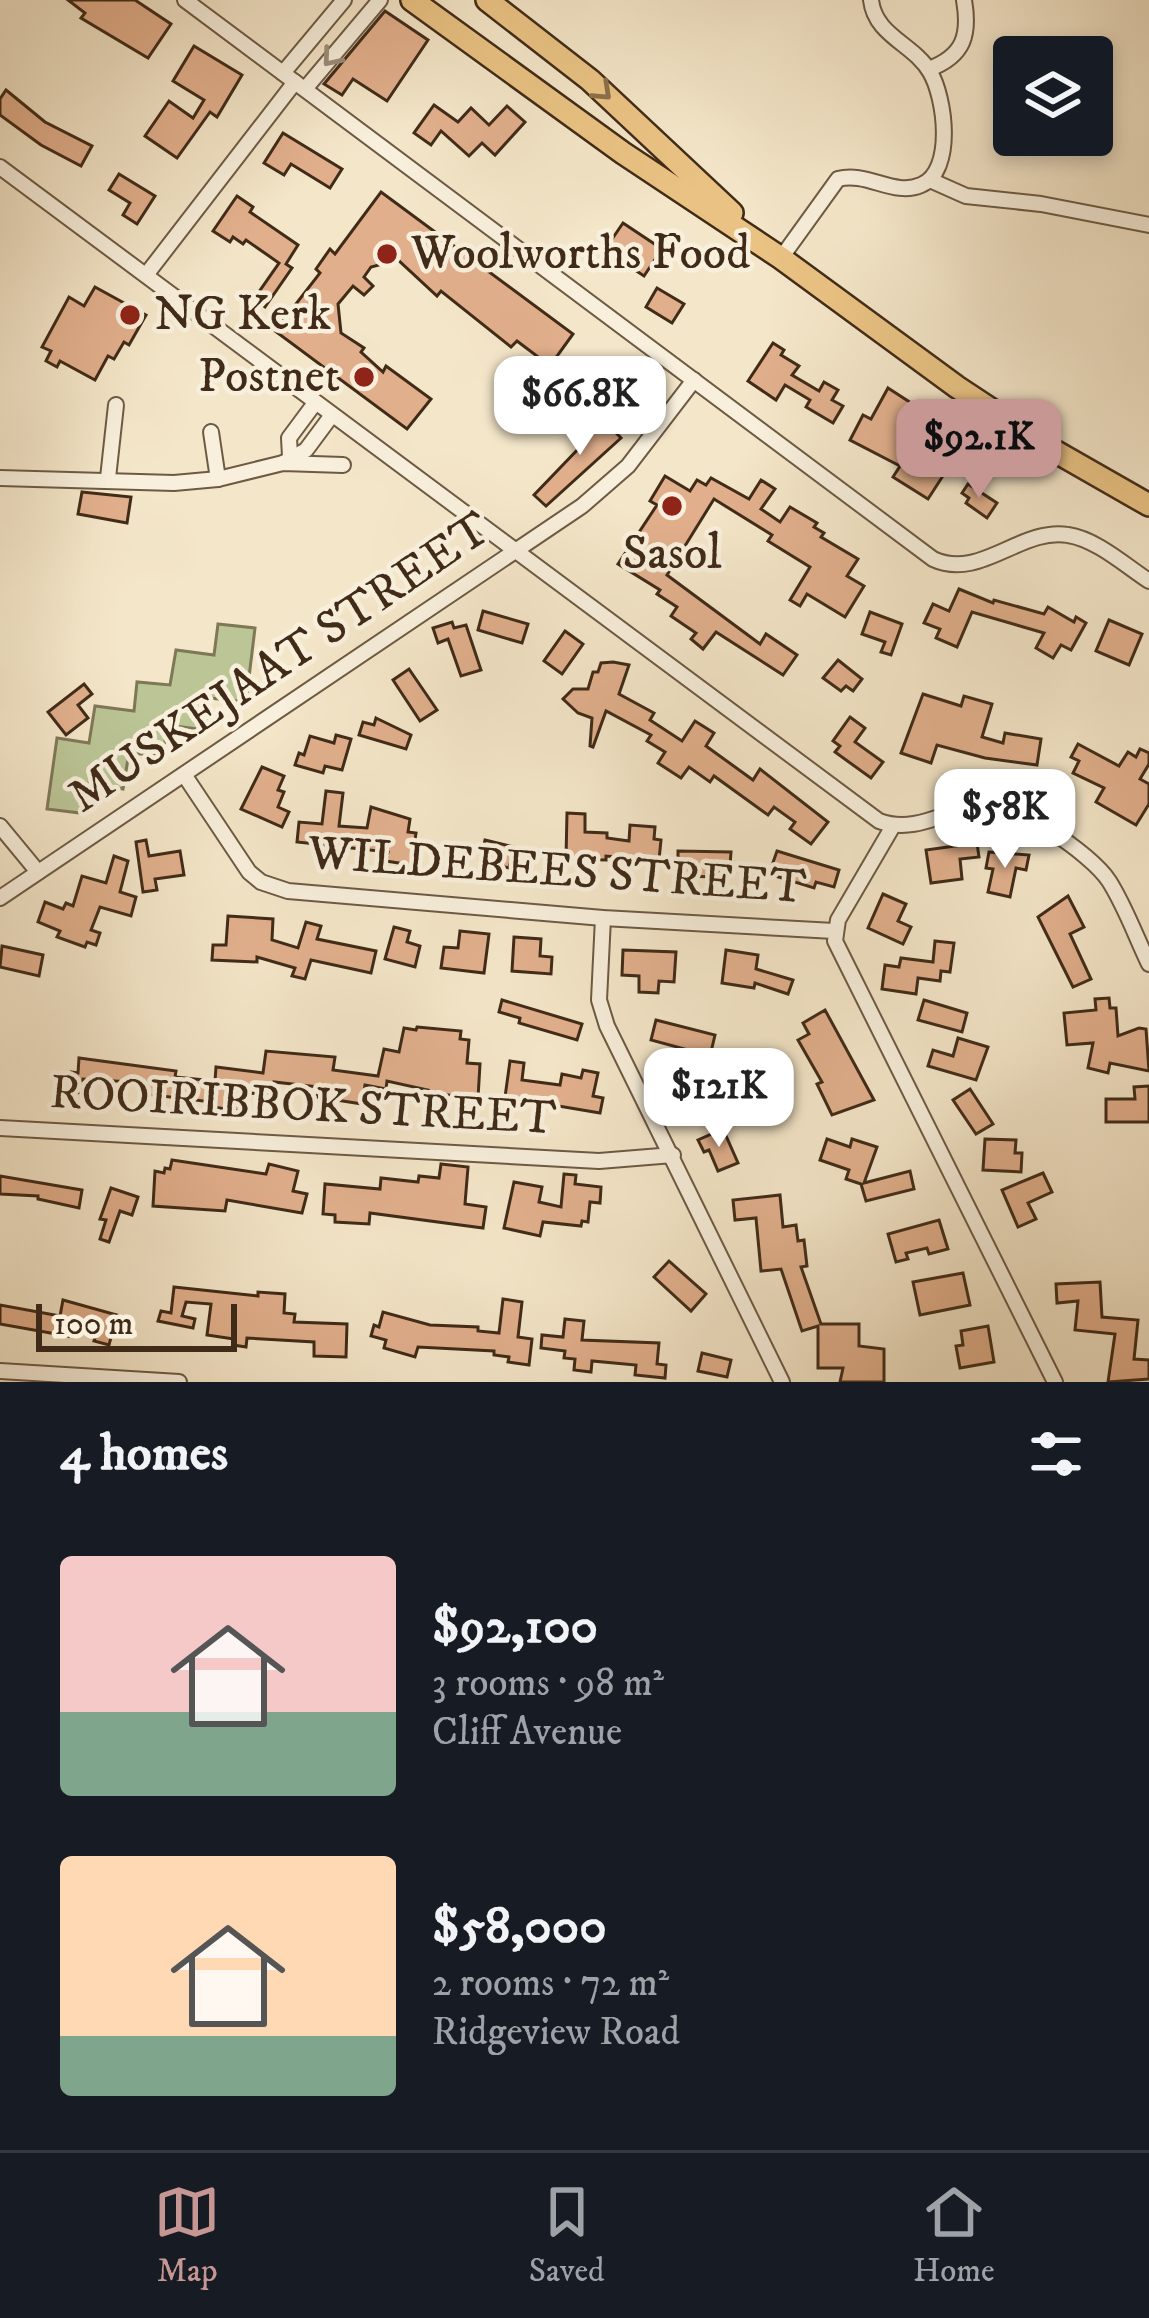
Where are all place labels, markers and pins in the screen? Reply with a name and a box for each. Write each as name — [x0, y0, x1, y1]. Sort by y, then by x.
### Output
place label: Woolworths Food — [410, 224, 750, 284]
marker: Woolworths Food — [374, 241, 400, 267]
place label: NG Kerk — [154, 285, 331, 345]
marker: NG Kerk — [117, 302, 143, 328]
place label: Postnet — [198, 347, 340, 407]
pin: $66.8K — [482, 356, 678, 458]
marker: Postnet — [351, 364, 377, 390]
pin: $92.1K — [881, 399, 1077, 501]
marker: Sasol — [659, 493, 685, 519]
place label: Sasol — [622, 524, 722, 584]
pin: $58K — [934, 769, 1076, 871]
pin: $121K — [635, 1048, 803, 1150]

